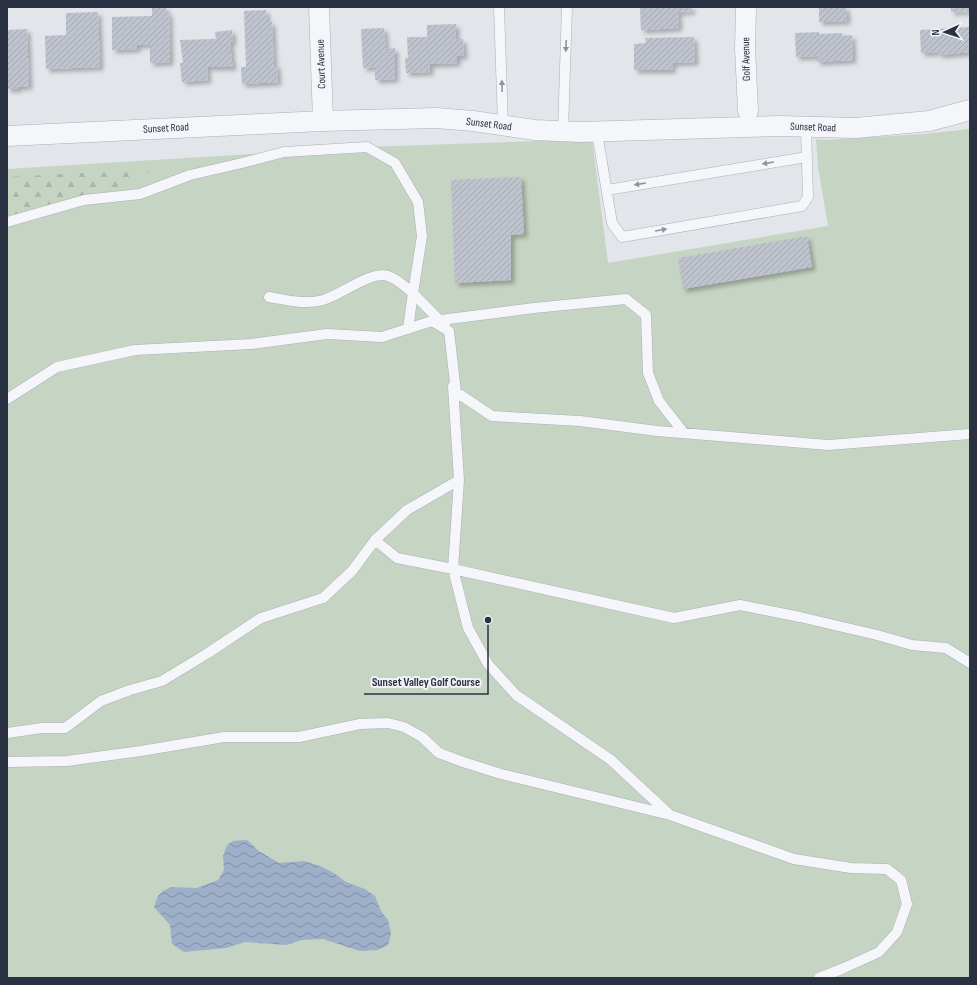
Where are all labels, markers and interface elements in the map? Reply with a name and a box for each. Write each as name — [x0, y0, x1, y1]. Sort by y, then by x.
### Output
north arrow — [925, 12, 965, 52]
text: N — [929, 29, 942, 36]
street label: Golf Avenue — [739, 37, 753, 81]
street label: Court Avenue — [314, 39, 328, 89]
one-way arrow — [562, 40, 569, 52]
one-way arrow — [499, 79, 505, 92]
street label: Sunset Road — [465, 115, 513, 133]
street label: Sunset Road — [143, 120, 190, 136]
street label: Sunset Road — [790, 120, 837, 134]
one-way arrow — [762, 160, 774, 166]
one-way arrow — [634, 182, 646, 188]
one-way arrow — [655, 227, 667, 233]
callout: Sunset Valley Golf Course — [364, 670, 488, 694]
text: Sunset Valley Golf Course — [372, 675, 480, 690]

